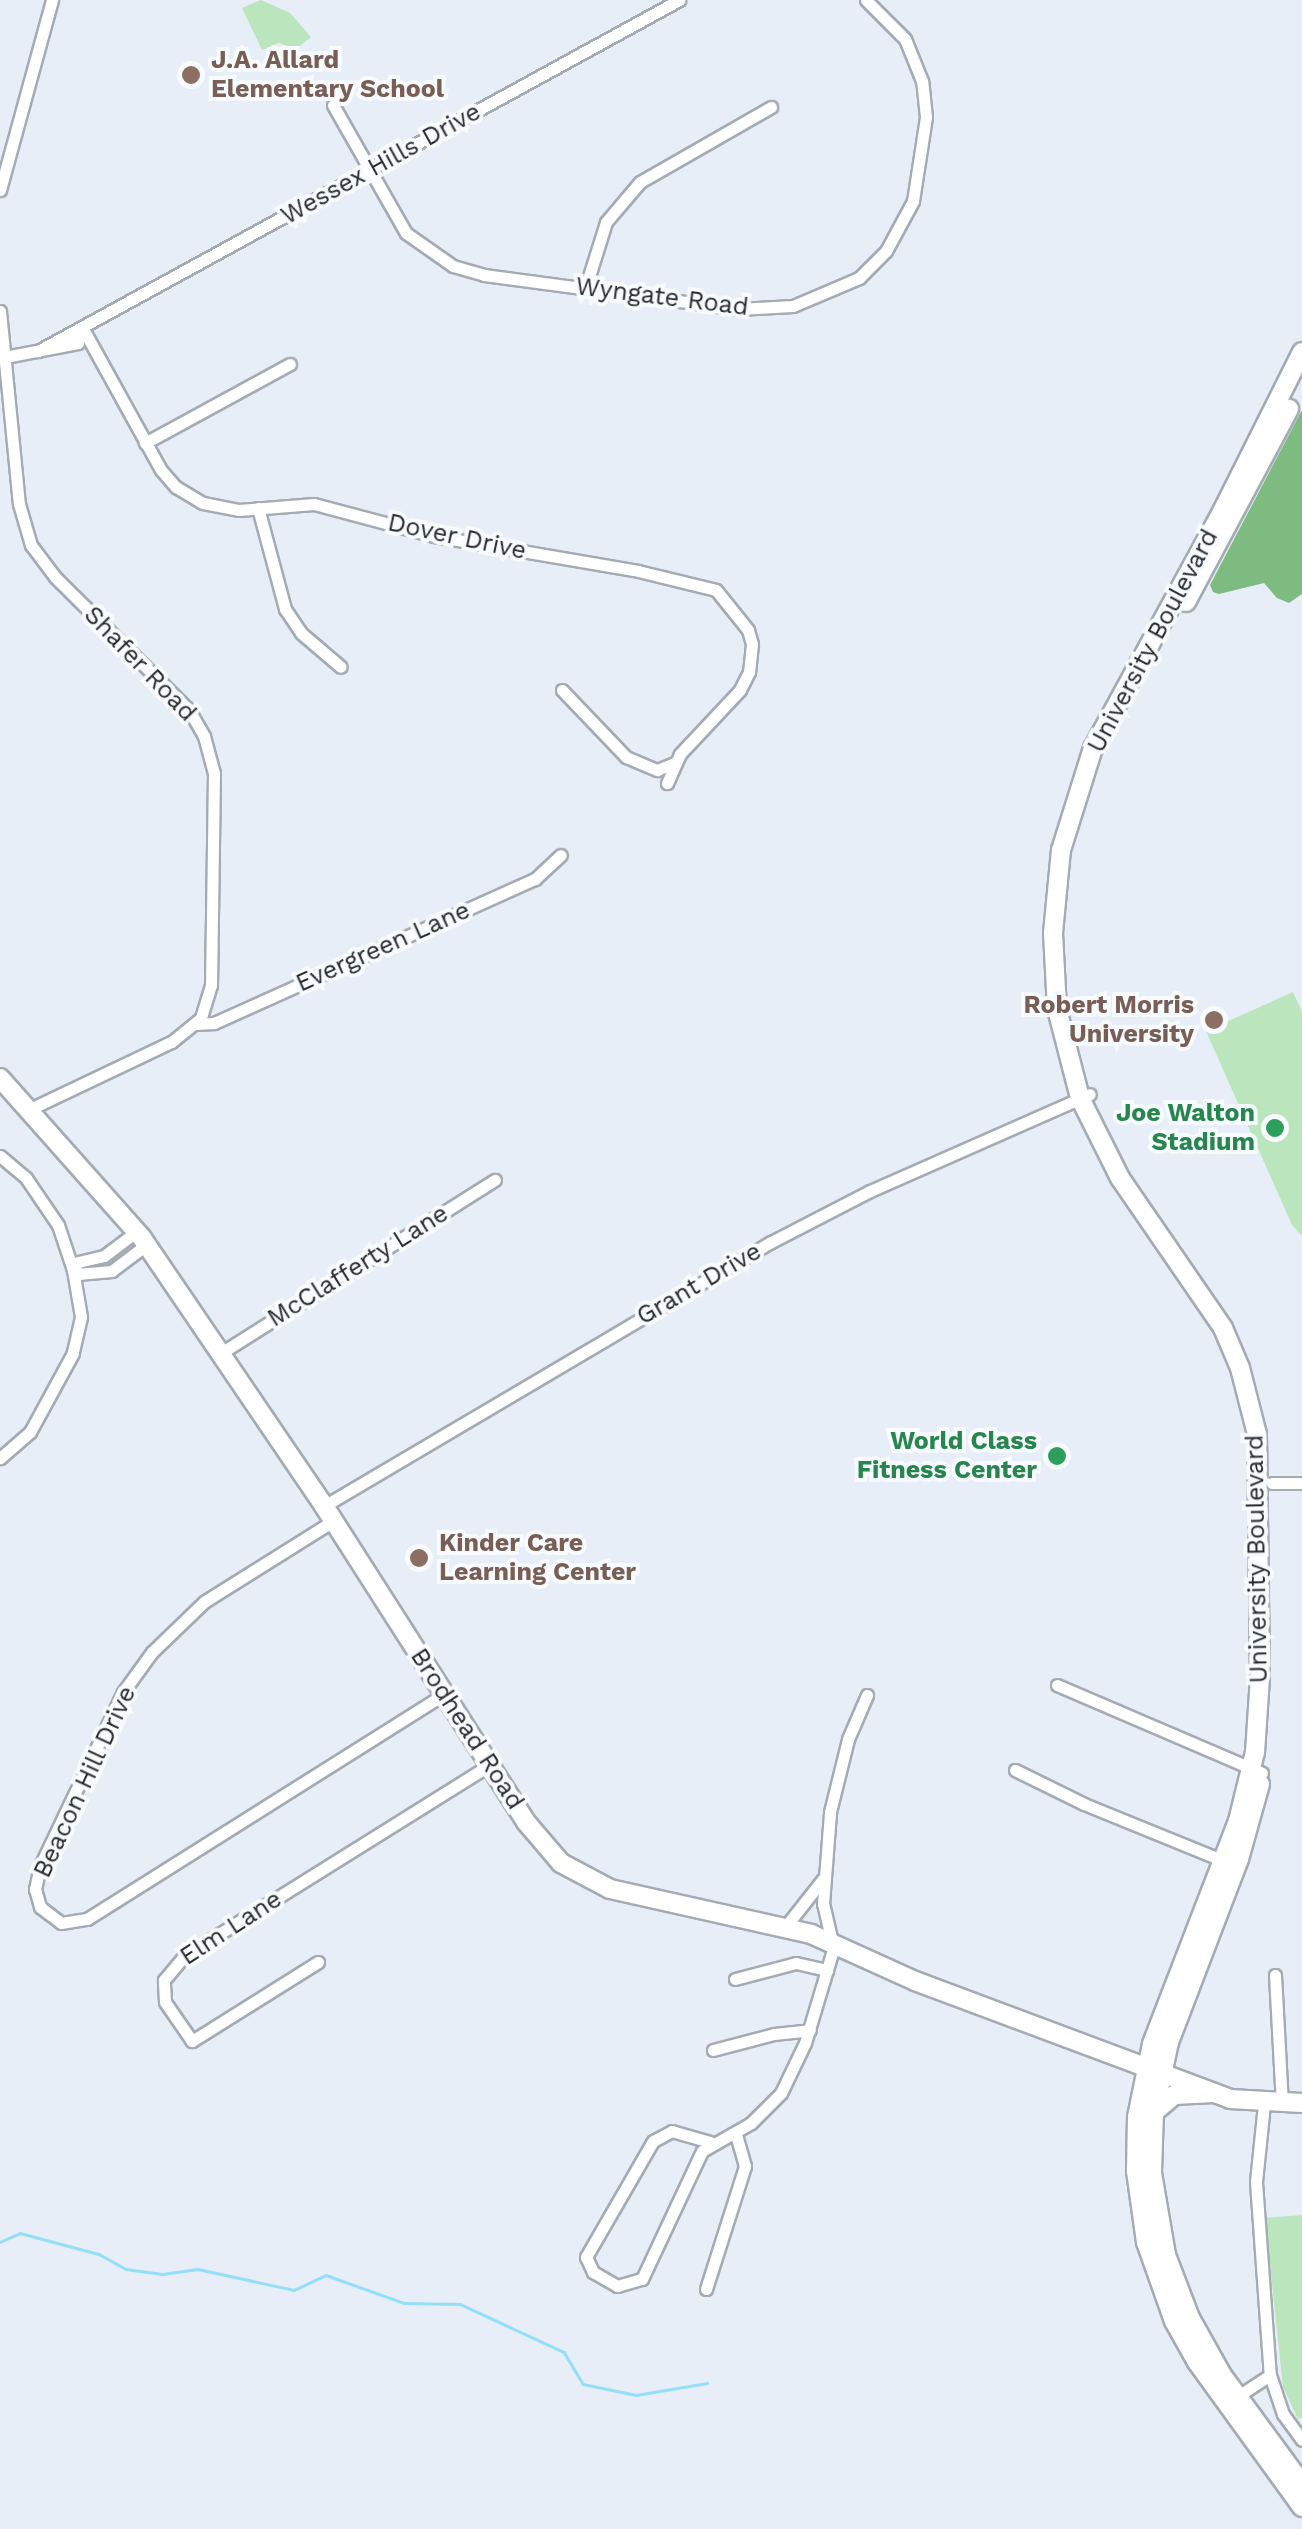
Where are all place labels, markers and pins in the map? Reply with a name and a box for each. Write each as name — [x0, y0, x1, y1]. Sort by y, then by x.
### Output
place label: J.A. Allard Elementary School — [211, 46, 444, 105]
marker: J.A. Allard Elementary School — [180, 64, 202, 86]
place label: Robert Morris University — [1024, 991, 1194, 1050]
marker: Robert Morris University — [1203, 1009, 1225, 1031]
place label: Joe Walton Stadium — [1115, 1099, 1255, 1158]
marker: Joe Walton Stadium — [1264, 1117, 1286, 1139]
place label: World Class Fitness Center — [857, 1427, 1037, 1486]
marker: World Class Fitness Center — [1046, 1445, 1068, 1467]
place label: Kinder Care Learning Center — [439, 1529, 636, 1588]
marker: Kinder Care Learning Center — [408, 1547, 430, 1569]

